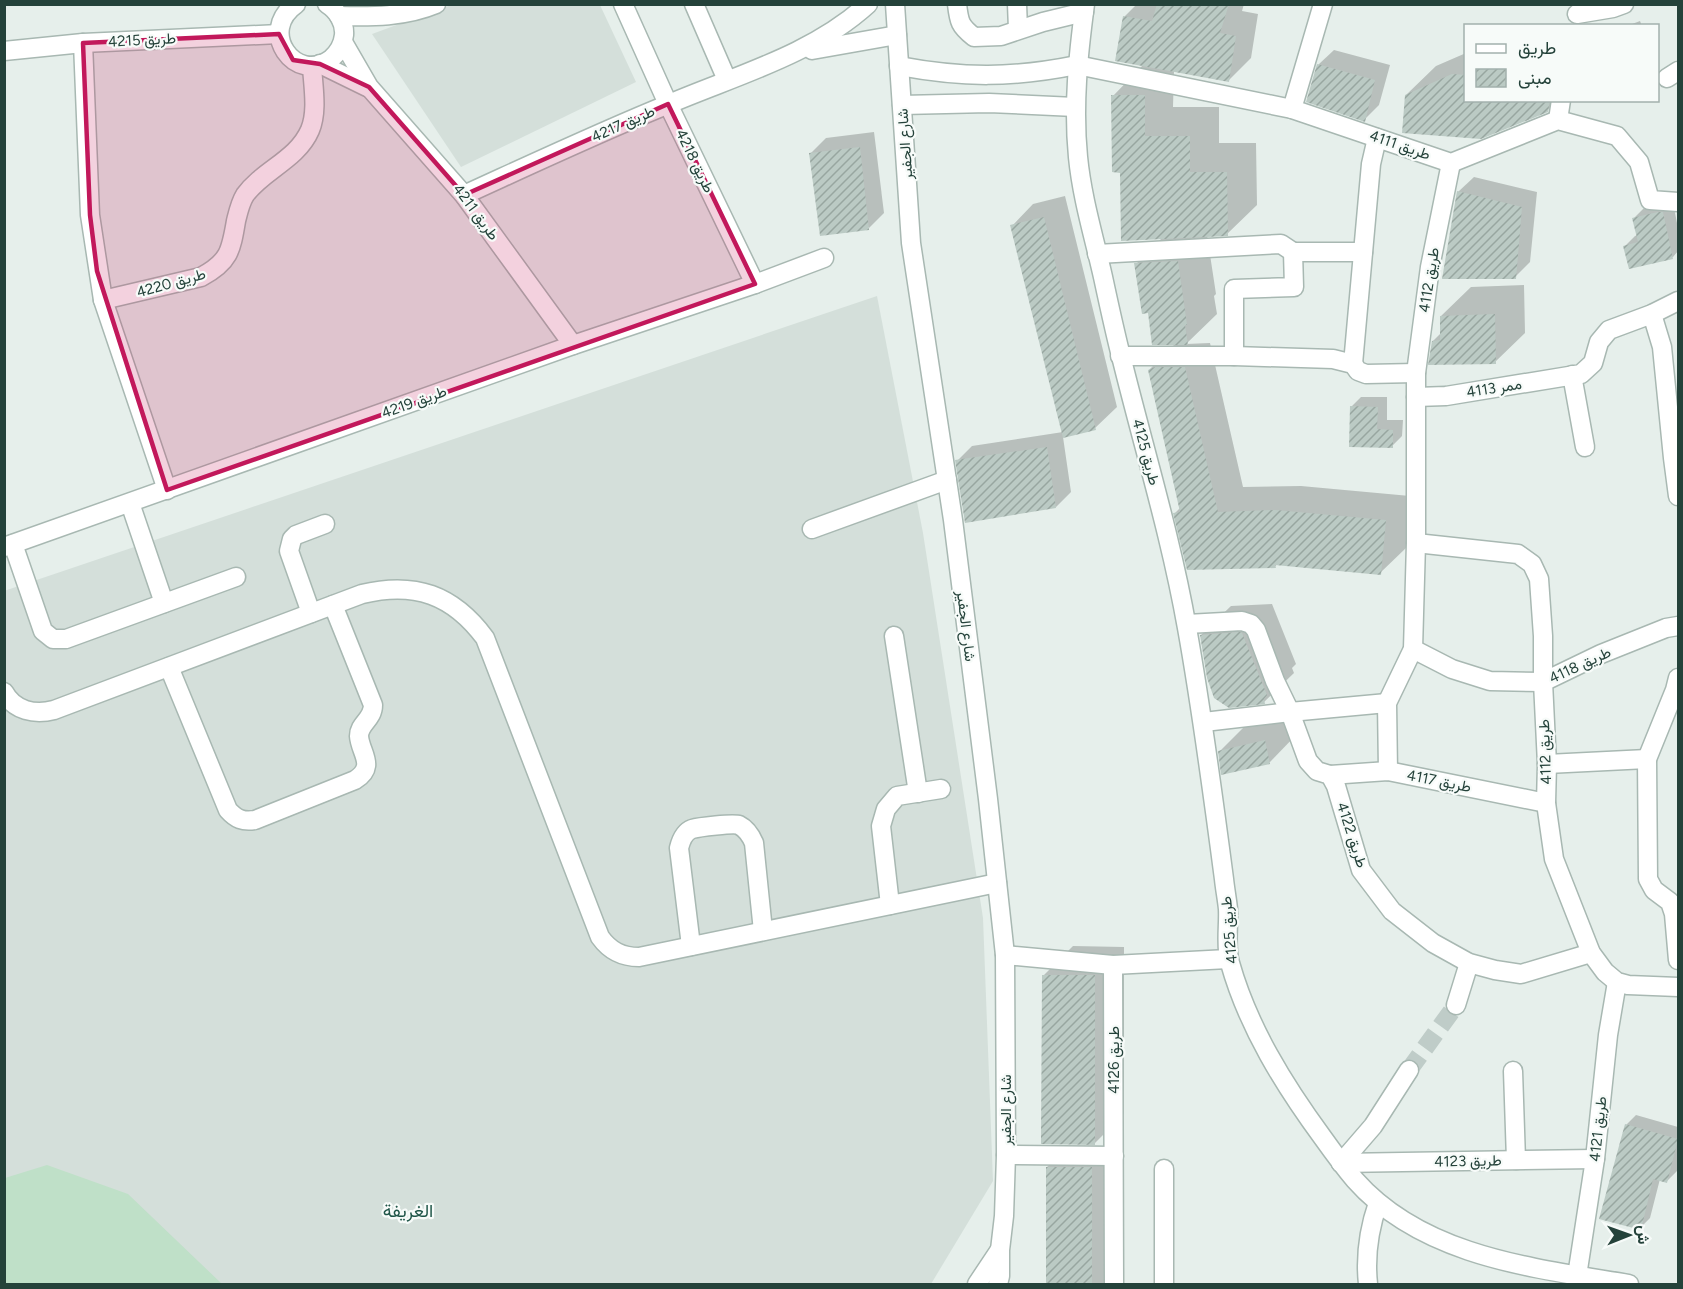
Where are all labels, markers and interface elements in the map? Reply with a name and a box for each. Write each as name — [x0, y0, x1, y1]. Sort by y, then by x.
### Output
legend — [1464, 24, 1659, 102]
street label: طريق 4215 — [108, 29, 177, 52]
text: طريق — [1518, 37, 1556, 59]
text: مبنى — [1518, 67, 1552, 89]
street label: طريق 4217 — [589, 102, 658, 147]
street label: شارع الجفير — [894, 108, 919, 181]
street label: طريق 4218 — [671, 126, 718, 196]
street label: طريق 4111 — [1367, 126, 1433, 165]
street label: طريق 4211 — [448, 180, 503, 244]
street label: طريق 4112 — [1415, 246, 1444, 314]
street label: طريق 4220 — [134, 264, 208, 302]
street label: ممر 4113 — [1465, 375, 1523, 401]
street label: طريق 4219 — [379, 382, 450, 423]
street label: طريق 4125 — [1128, 417, 1164, 488]
street label: شارع الجفير — [951, 589, 979, 663]
street label: طريق 4118 — [1546, 643, 1615, 688]
street label: طريق 4112 — [1535, 719, 1556, 785]
street label: طريق 4117 — [1405, 766, 1473, 797]
street label: طريق 4122 — [1332, 800, 1371, 871]
street label: طريق 4125 — [1217, 895, 1242, 965]
street label: طريق 4126 — [1105, 1026, 1124, 1094]
street label: شارع الجفير — [997, 1074, 1017, 1147]
street label: طريق 4121 — [1586, 1095, 1611, 1163]
street label: طريق 4123 — [1434, 1151, 1502, 1172]
district label: الغريفة — [383, 1200, 433, 1222]
north arrow — [1599, 1205, 1659, 1265]
text: ش — [1634, 1225, 1653, 1245]

